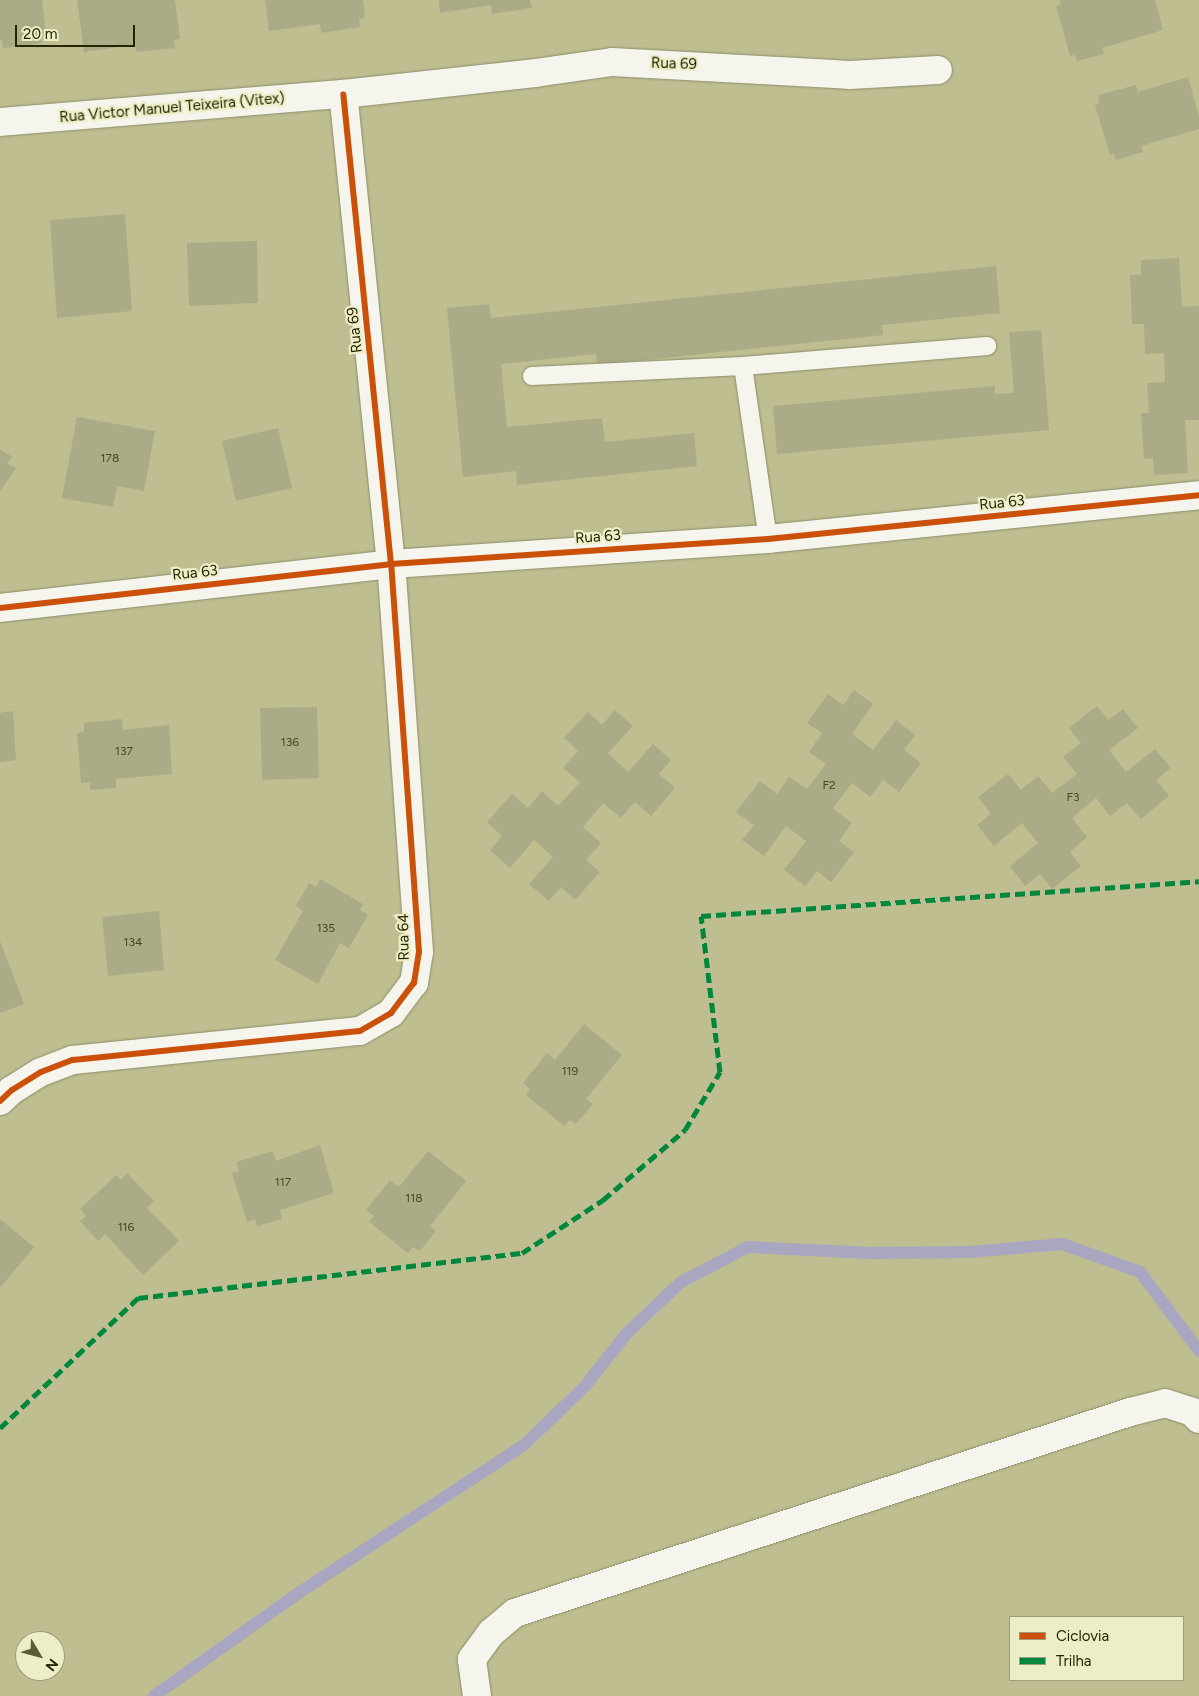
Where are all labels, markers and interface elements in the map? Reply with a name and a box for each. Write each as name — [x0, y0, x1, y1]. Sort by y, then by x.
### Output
scale bar — [18, 15, 138, 47]
text: 20 m — [23, 25, 57, 43]
street label: Rua 69 — [651, 54, 697, 74]
street label: Rua Victor Manuel Teixeira (Vitex) — [59, 89, 285, 127]
street label: Rua 69 — [344, 306, 366, 354]
house number: 178 — [101, 452, 119, 466]
street label: Rua 63 — [978, 492, 1026, 514]
street label: Rua 63 — [575, 526, 621, 548]
street label: Rua 63 — [171, 562, 219, 584]
house number: 136 — [281, 736, 299, 750]
house number: 137 — [115, 745, 133, 759]
house number: F2 — [822, 779, 836, 793]
house number: F3 — [1066, 791, 1080, 805]
street label: Rua 64 — [395, 913, 413, 961]
house number: 135 — [317, 922, 335, 936]
house number: 134 — [124, 936, 142, 950]
house number: 119 — [562, 1065, 578, 1079]
house number: 117 — [275, 1176, 291, 1190]
house number: 118 — [405, 1192, 423, 1206]
house number: 116 — [118, 1221, 134, 1235]
legend — [1009, 1616, 1184, 1681]
text: Ciclovia — [1056, 1627, 1109, 1645]
north arrow — [15, 1631, 65, 1681]
text: Trilha — [1056, 1652, 1091, 1670]
text: N — [42, 1655, 62, 1674]

